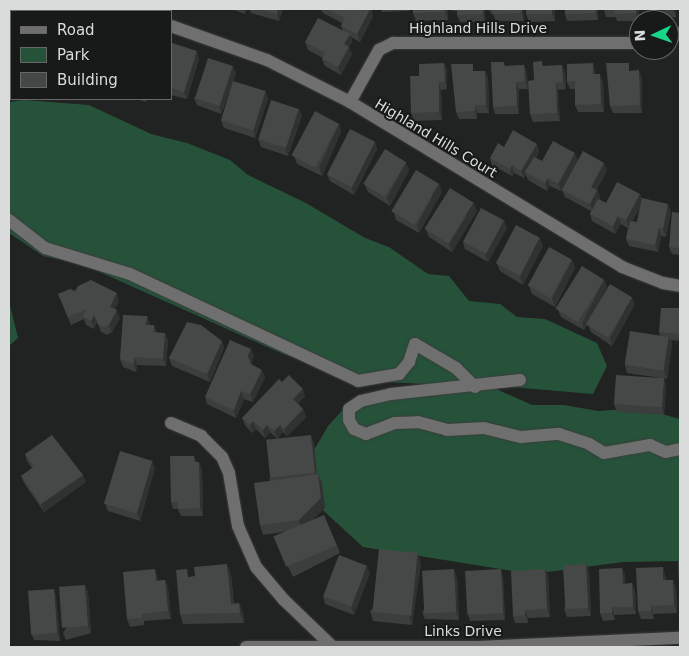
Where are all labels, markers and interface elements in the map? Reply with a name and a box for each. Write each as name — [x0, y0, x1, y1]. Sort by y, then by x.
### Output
legend — [10, 10, 172, 100]
north arrow — [629, 10, 679, 60]
street label: Highland Hills Drive — [409, 20, 547, 36]
text: Road — [57, 21, 95, 39]
text: N — [632, 29, 648, 42]
text: Park — [57, 46, 89, 64]
text: Building — [57, 71, 118, 89]
street label: Highland Hills Court — [372, 95, 500, 181]
street label: Links Drive — [424, 623, 502, 639]

